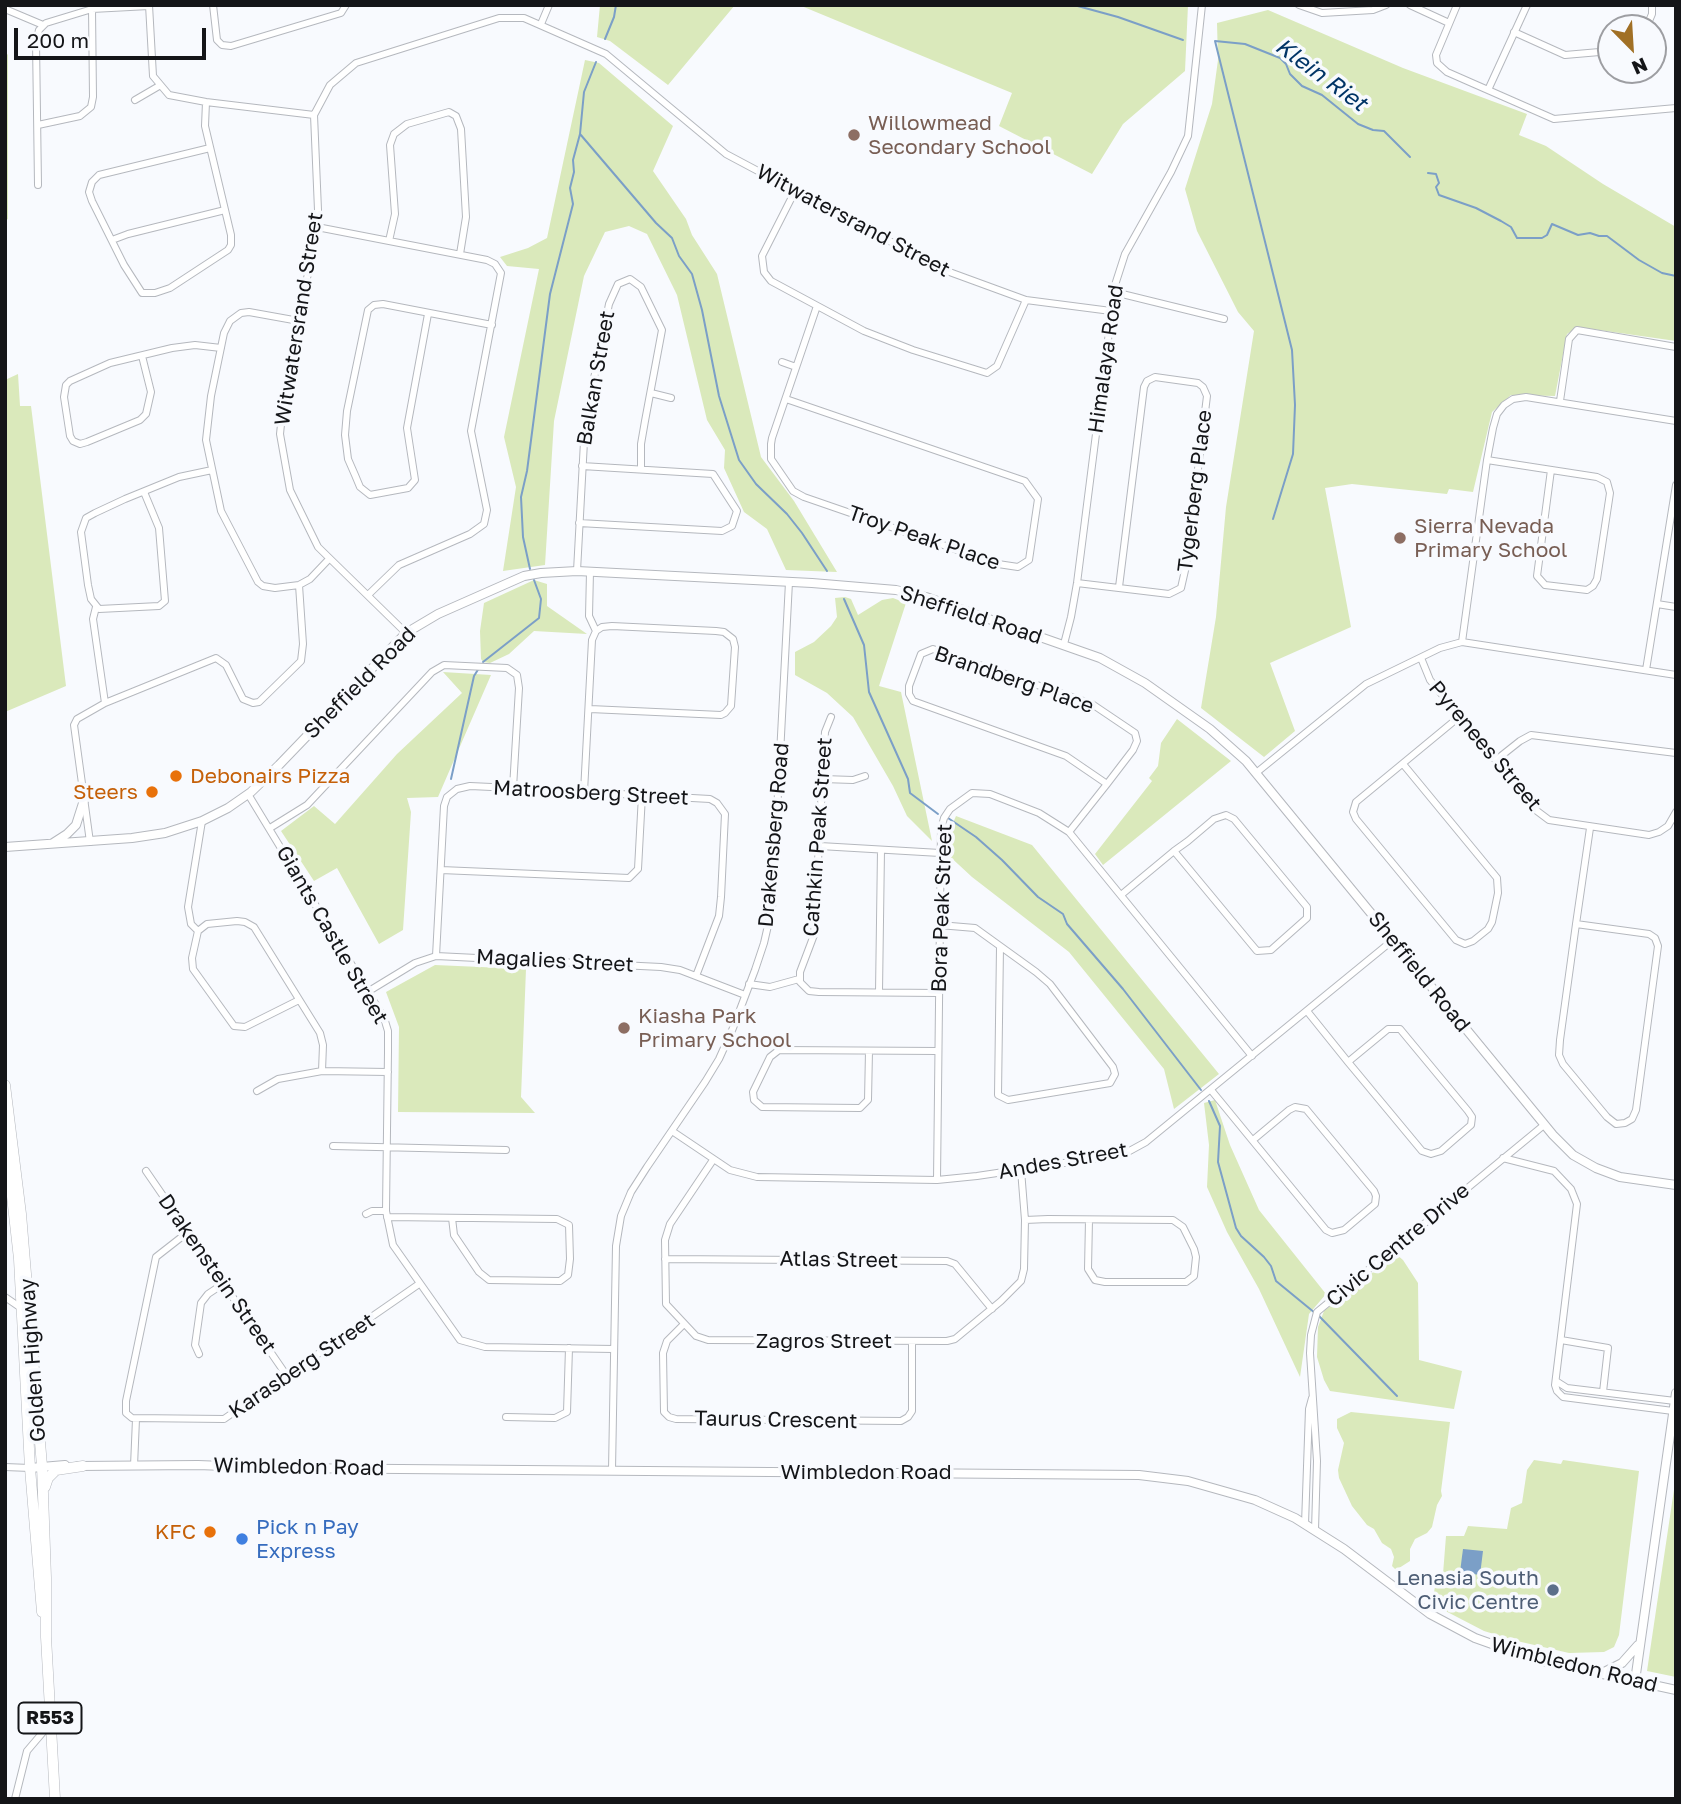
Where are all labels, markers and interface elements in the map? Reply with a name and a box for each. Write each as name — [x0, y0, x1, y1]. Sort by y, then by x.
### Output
scale bar — [18, 14, 210, 58]
north arrow — [1597, 14, 1667, 84]
text: 200 m — [27, 27, 89, 53]
water label: Klein Riet — [1270, 33, 1372, 117]
text: N — [1629, 53, 1651, 80]
place label: Willowmead Secondary School — [868, 110, 1051, 160]
marker: Willowmead Secondary School — [846, 127, 862, 143]
street label: Witwatersrand Street — [752, 159, 954, 283]
street label: Witwatersrand Street — [270, 211, 328, 427]
street label: Himalaya Road — [1083, 283, 1129, 435]
street label: Balkan Street — [572, 309, 620, 447]
street label: Tygerberg Place — [1173, 408, 1217, 574]
street label: Troy Peak Place — [845, 500, 1003, 576]
place label: Sierra Nevada Primary School — [1414, 513, 1568, 563]
marker: Sierra Nevada Primary School — [1392, 530, 1408, 546]
street label: Sheffield Road — [897, 580, 1045, 650]
street label: Sheffield Road — [299, 622, 421, 744]
street label: Brandberg Place — [931, 641, 1097, 719]
street label: Pyrenees Street — [1423, 676, 1547, 816]
street label: Cathkin Peak Street — [798, 736, 838, 938]
street label: Drakensberg Road — [753, 742, 795, 928]
place label: Debonairs Pizza — [190, 763, 350, 789]
marker: Debonairs Pizza — [168, 768, 184, 784]
street label: Matroosberg Street — [493, 775, 689, 811]
place label: Steers — [73, 779, 138, 805]
marker: Steers — [144, 784, 160, 800]
street label: Bora Peak Street — [926, 823, 958, 993]
street label: Giants Castle Street — [271, 841, 393, 1029]
street label: Sheffield Road — [1363, 907, 1475, 1037]
street label: Magalies Street — [476, 944, 634, 978]
place label: Kiasha Park Primary School — [638, 1003, 792, 1053]
marker: Kiasha Park Primary School — [616, 1020, 632, 1036]
street label: Andes Street — [996, 1137, 1130, 1185]
street label: Civic Centre Drive — [1321, 1178, 1475, 1312]
street label: Drakenstein Street — [153, 1189, 281, 1359]
street label: Atlas Street — [779, 1246, 899, 1274]
street label: Golden Highway — [15, 1277, 51, 1443]
street label: Karasberg Street — [224, 1308, 380, 1424]
street label: Zagros Street — [756, 1328, 892, 1354]
street label: Taurus Crescent — [694, 1406, 858, 1434]
street label: Wimbledon Road — [213, 1453, 385, 1481]
street label: Wimbledon Road — [780, 1459, 952, 1485]
place label: Pick n Pay Express — [256, 1514, 359, 1564]
place label: KFC — [155, 1519, 196, 1545]
marker: KFC — [202, 1524, 218, 1540]
marker: Pick n Pay Express — [234, 1531, 250, 1547]
place label: Lenasia South Civic Centre — [1396, 1565, 1539, 1615]
marker: Lenasia South Civic Centre — [1545, 1582, 1561, 1598]
street label: Wimbledon Road — [1488, 1632, 1660, 1698]
road number: R553 — [19, 1702, 82, 1734]

